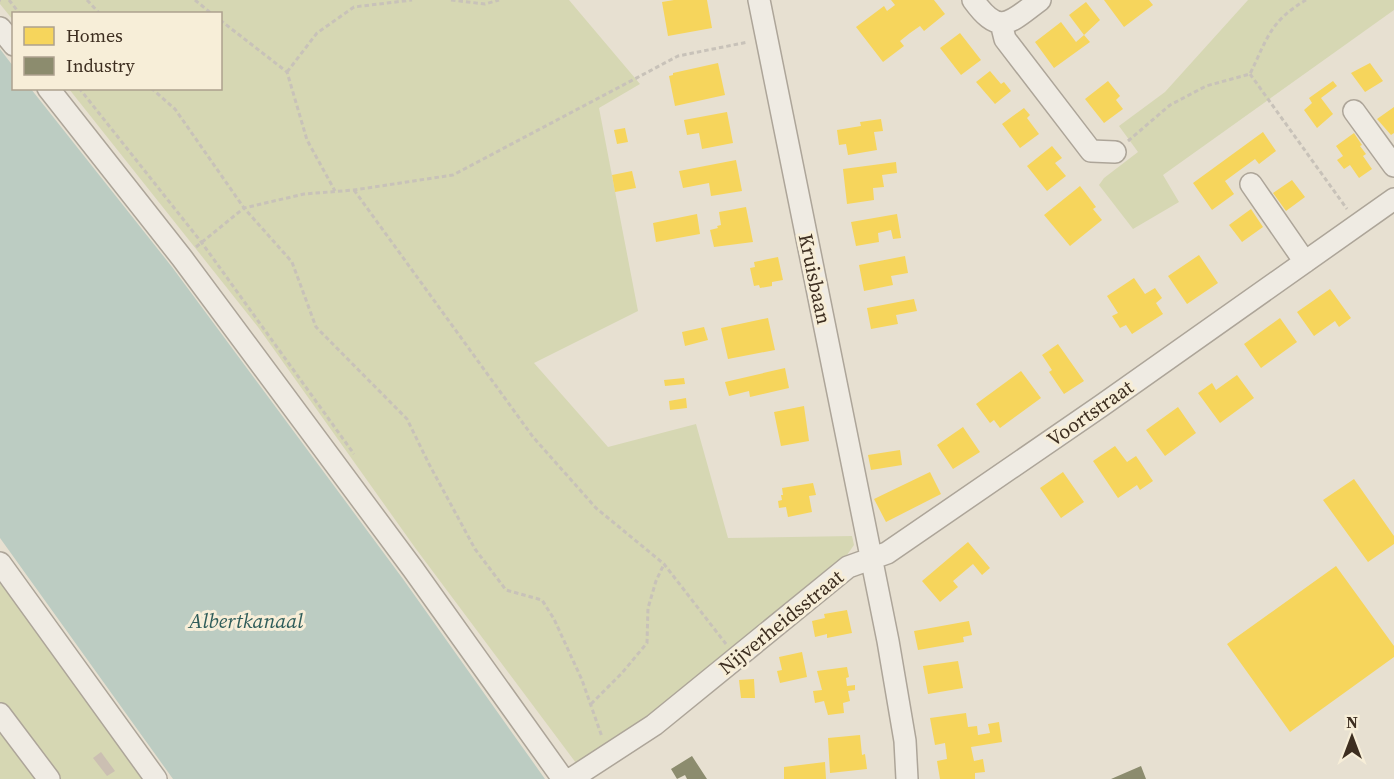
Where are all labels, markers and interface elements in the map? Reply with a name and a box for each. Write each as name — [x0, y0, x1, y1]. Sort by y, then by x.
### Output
legend — [12, 12, 222, 90]
text: Homes — [66, 23, 123, 48]
text: Industry — [66, 53, 136, 78]
street label: Kruisbaan — [792, 231, 838, 327]
street label: Voortstraat — [1041, 373, 1139, 453]
street label: Nijverheidsstraat — [713, 563, 850, 681]
water label: Albertkanaal — [188, 606, 303, 635]
north arrow — [1322, 707, 1382, 767]
text: N — [1346, 711, 1358, 733]

